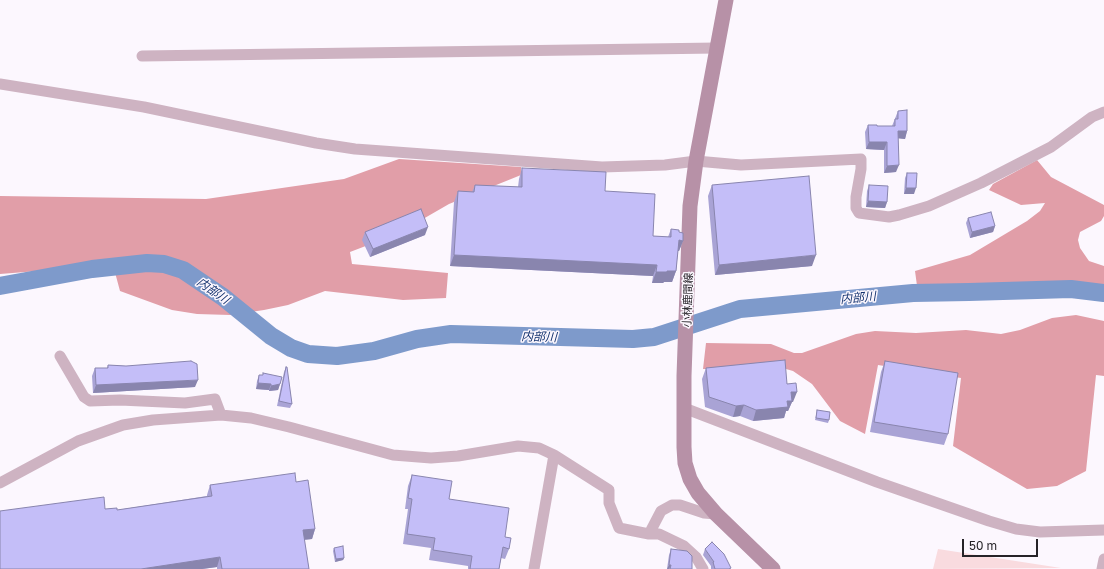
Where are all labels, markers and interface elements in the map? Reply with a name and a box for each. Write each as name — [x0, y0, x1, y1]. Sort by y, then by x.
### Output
street label: 小林鹿間線 — [680, 272, 696, 328]
water label: 内部川 — [194, 275, 232, 307]
water label: 内部川 — [839, 289, 877, 307]
water label: 内部川 — [521, 329, 557, 345]
scale bar — [964, 531, 1040, 557]
text: 50 m — [969, 538, 997, 553]

